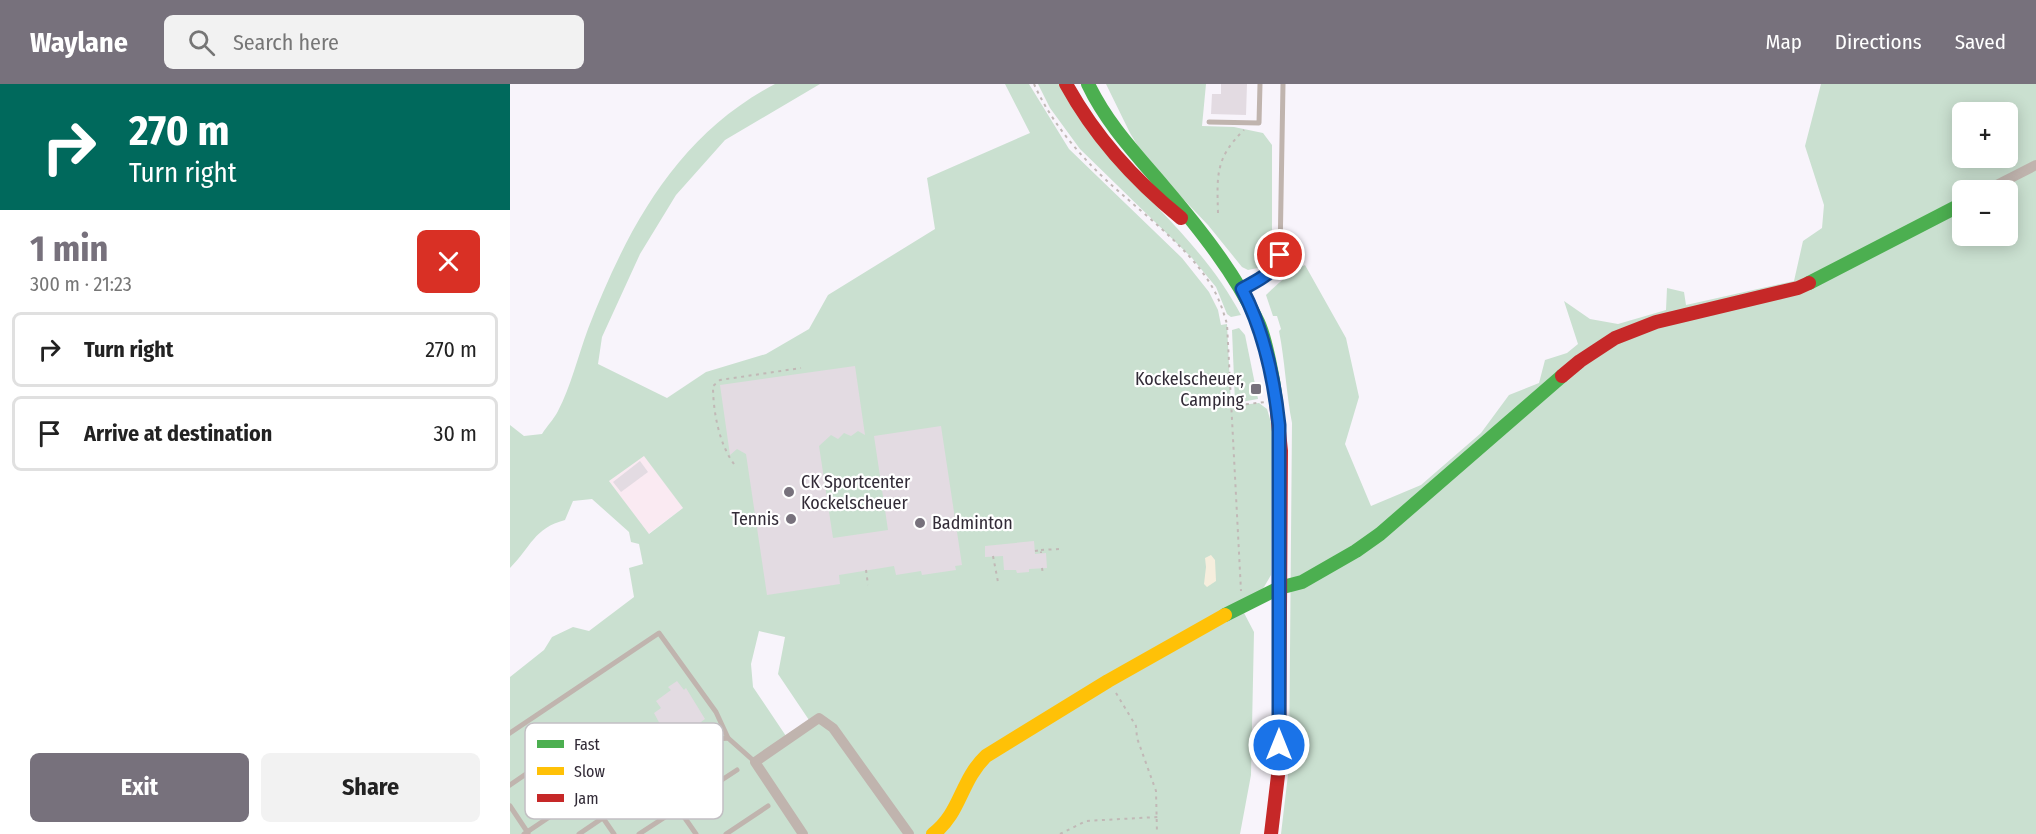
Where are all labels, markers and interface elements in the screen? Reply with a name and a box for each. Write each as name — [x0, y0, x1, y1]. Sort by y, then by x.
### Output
search box — [164, 15, 584, 69]
text: Waylane — [30, 26, 128, 59]
icon: search — [185, 26, 218, 59]
text: Search here — [233, 29, 339, 56]
text: Map — [1765, 29, 1802, 55]
text: Directions — [1835, 29, 1922, 55]
text: Saved — [1955, 29, 2006, 55]
map controls — [1952, 102, 2018, 246]
button: + — [1952, 102, 2018, 168]
text: 270 m — [129, 106, 229, 156]
icon: right — [30, 108, 108, 186]
text: Turn right — [129, 157, 237, 189]
button: − — [1952, 180, 2018, 246]
text: 1 min — [30, 227, 108, 271]
pin — [1254, 229, 1305, 280]
button: close — [417, 230, 480, 293]
icon: arrive — [1263, 238, 1296, 271]
text: 300 m · 21:23 — [30, 272, 132, 296]
icon: right — [33, 333, 66, 366]
text: Turn right — [84, 336, 173, 363]
text: 270 m — [425, 336, 477, 363]
place label: Kockelscheuer, Camping — [1135, 368, 1245, 411]
marker: Kockelscheuer, Camping — [1249, 382, 1263, 396]
icon: arrive — [33, 417, 66, 450]
text: Arrive at destination — [84, 420, 272, 447]
text: 30 m — [434, 420, 477, 447]
place label: CK Sportcenter Kockelscheuer — [801, 471, 911, 514]
marker: CK Sportcenter Kockelscheuer — [782, 485, 796, 499]
place label: Tennis — [732, 508, 779, 530]
marker: Tennis — [784, 512, 798, 526]
place label: Badminton — [932, 512, 1013, 534]
marker: Badminton — [913, 516, 927, 530]
position arrow — [1247, 713, 1311, 777]
legend — [525, 723, 723, 819]
text: Fast — [574, 735, 601, 754]
button: Exit — [30, 753, 249, 822]
button: Share — [261, 753, 480, 822]
text: Slow — [574, 762, 605, 781]
text: Jam — [574, 789, 599, 808]

